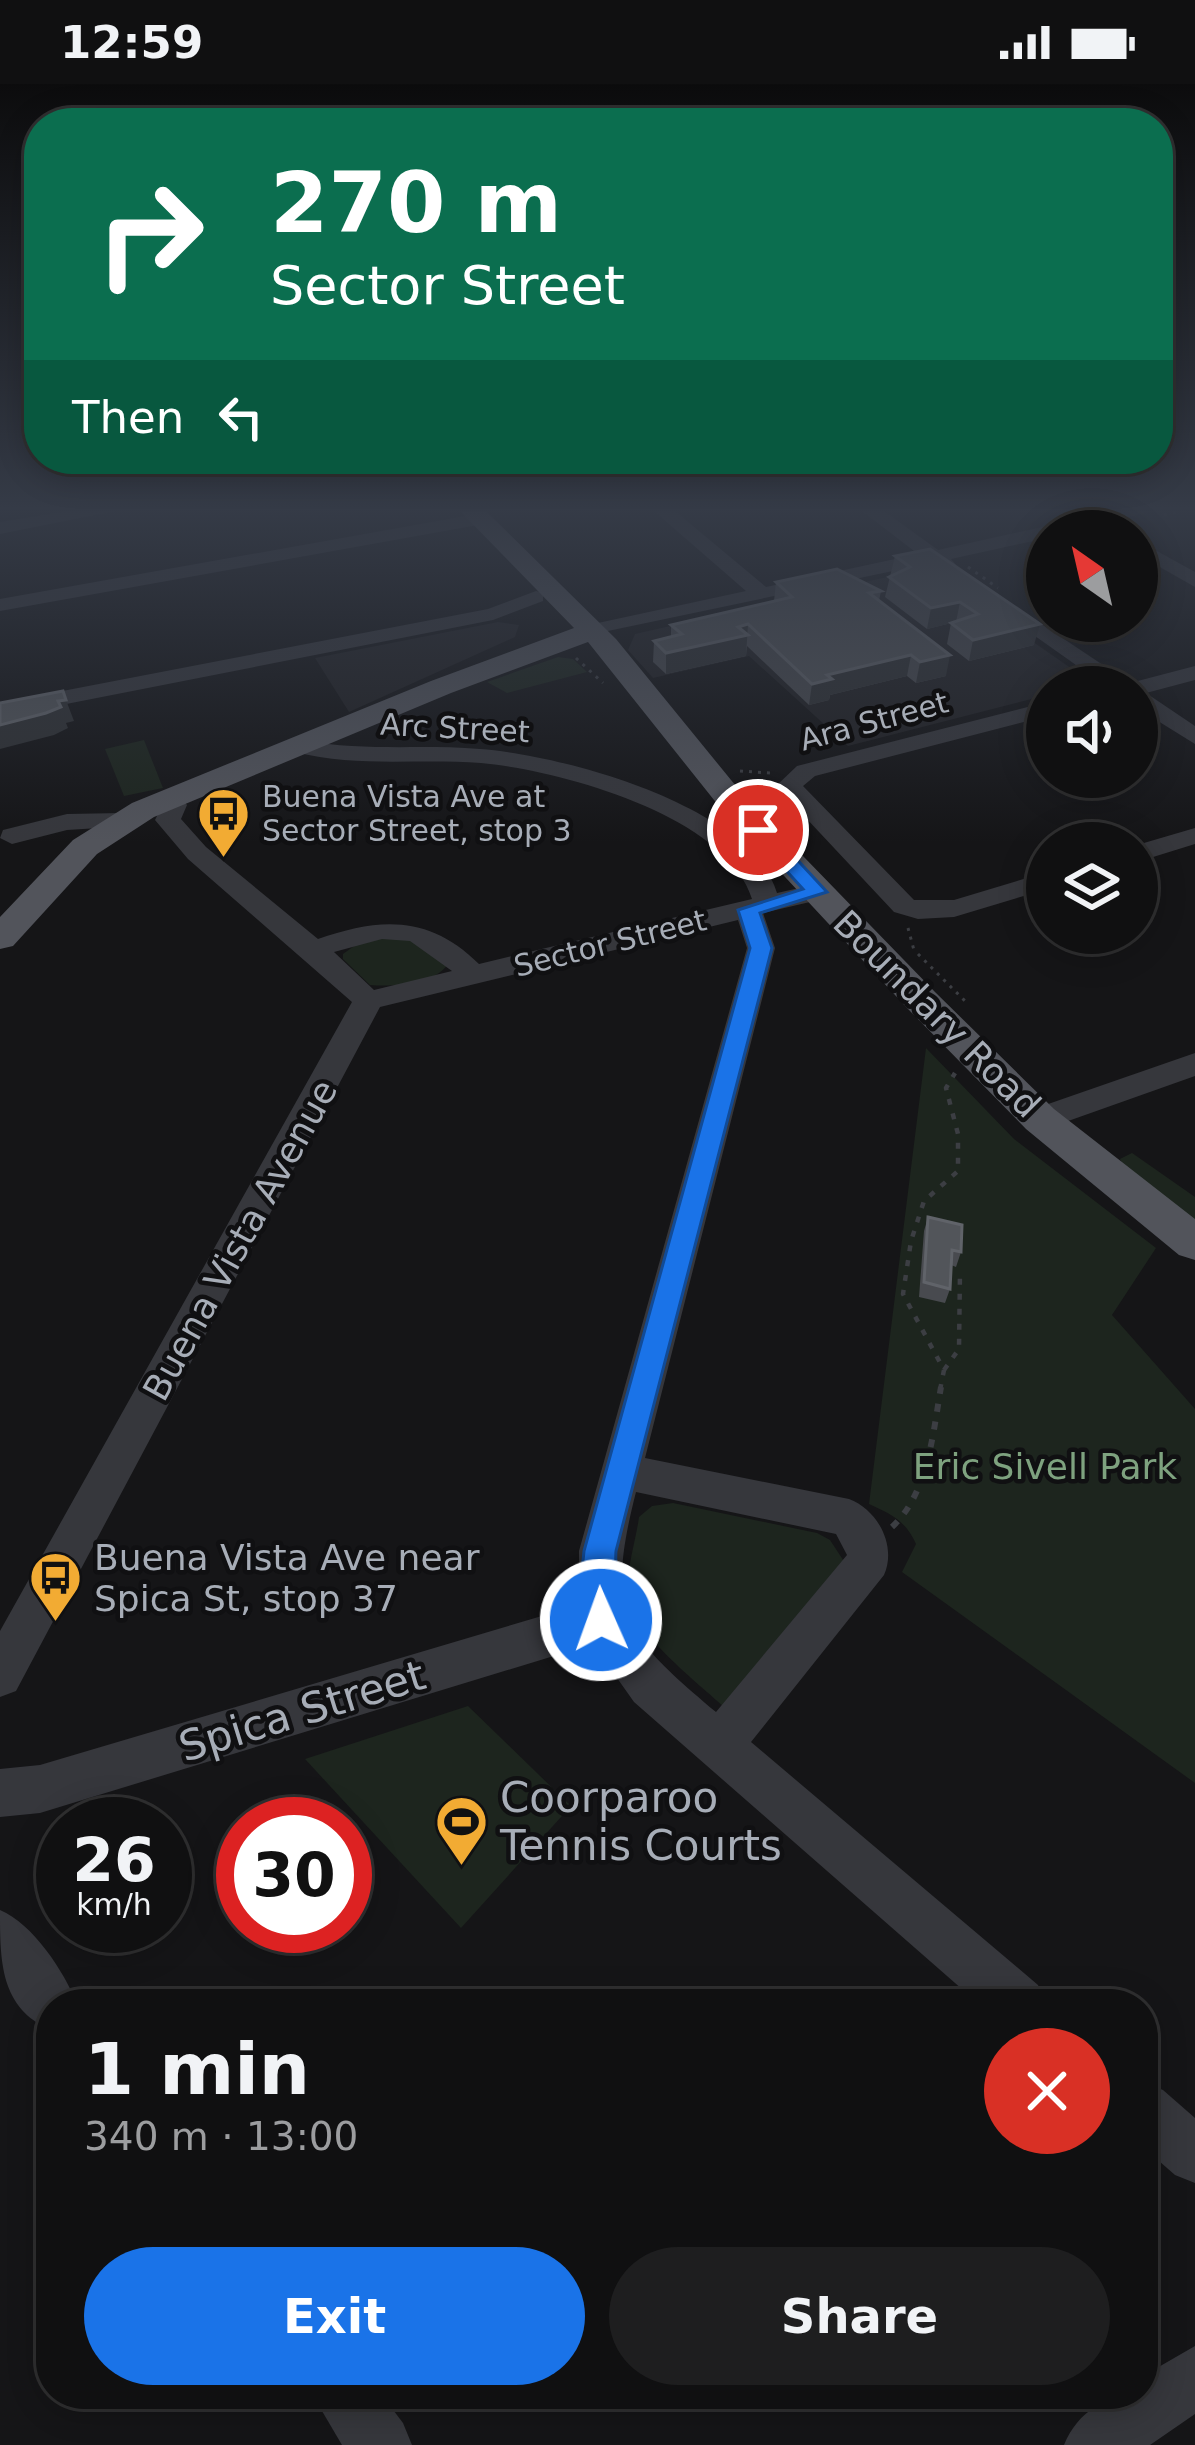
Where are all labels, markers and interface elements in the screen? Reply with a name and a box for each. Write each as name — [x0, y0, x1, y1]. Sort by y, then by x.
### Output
text: 12:59 — [60, 16, 203, 69]
text: 270 m — [270, 154, 562, 252]
icon: right — [72, 156, 228, 312]
text: Sector Street — [270, 254, 625, 317]
icon: left — [208, 384, 274, 450]
text: Then — [72, 391, 184, 444]
north arrow — [1026, 510, 1158, 642]
map controls — [1026, 510, 1158, 954]
button: sound — [1026, 666, 1158, 798]
street label: Ara Street — [796, 684, 952, 758]
street label: Arc Street — [379, 707, 531, 749]
place label: Buena Vista Ave at Sector Street, stop 3 — [262, 779, 572, 848]
pin — [707, 779, 809, 881]
bus stop icon: Buena Vista Ave at Sector Street, stop 3 — [195, 785, 251, 859]
icon: arrive — [725, 797, 791, 863]
button: layers — [1026, 822, 1158, 954]
street label: Sector Street — [510, 902, 710, 984]
street label: Boundary Road — [825, 902, 1049, 1126]
street label: Buena Vista Avenue — [135, 1073, 345, 1407]
park label: Eric Sivell Park — [913, 1446, 1177, 1487]
place label: Buena Vista Ave near Spica St, stop 37 — [94, 1537, 480, 1619]
bus stop icon: Buena Vista Ave near Spica St, stop 37 — [27, 1550, 83, 1624]
position arrow — [538, 1557, 664, 1683]
street label: Spica Street — [173, 1650, 431, 1772]
place label: Coorparoo Tennis Courts — [499, 1773, 782, 1870]
sports icon: Coorparoo Tennis Courts — [433, 1793, 489, 1867]
speed limit sign: 30 — [216, 1797, 372, 1953]
text: 26 — [72, 1825, 156, 1895]
text: km/h — [76, 1887, 152, 1922]
text: 1 min — [84, 2027, 310, 2111]
button: close — [984, 2028, 1110, 2154]
text: 340 m · 13:00 — [84, 2114, 358, 2159]
button: Exit — [84, 2247, 585, 2385]
button: Share — [609, 2247, 1110, 2385]

